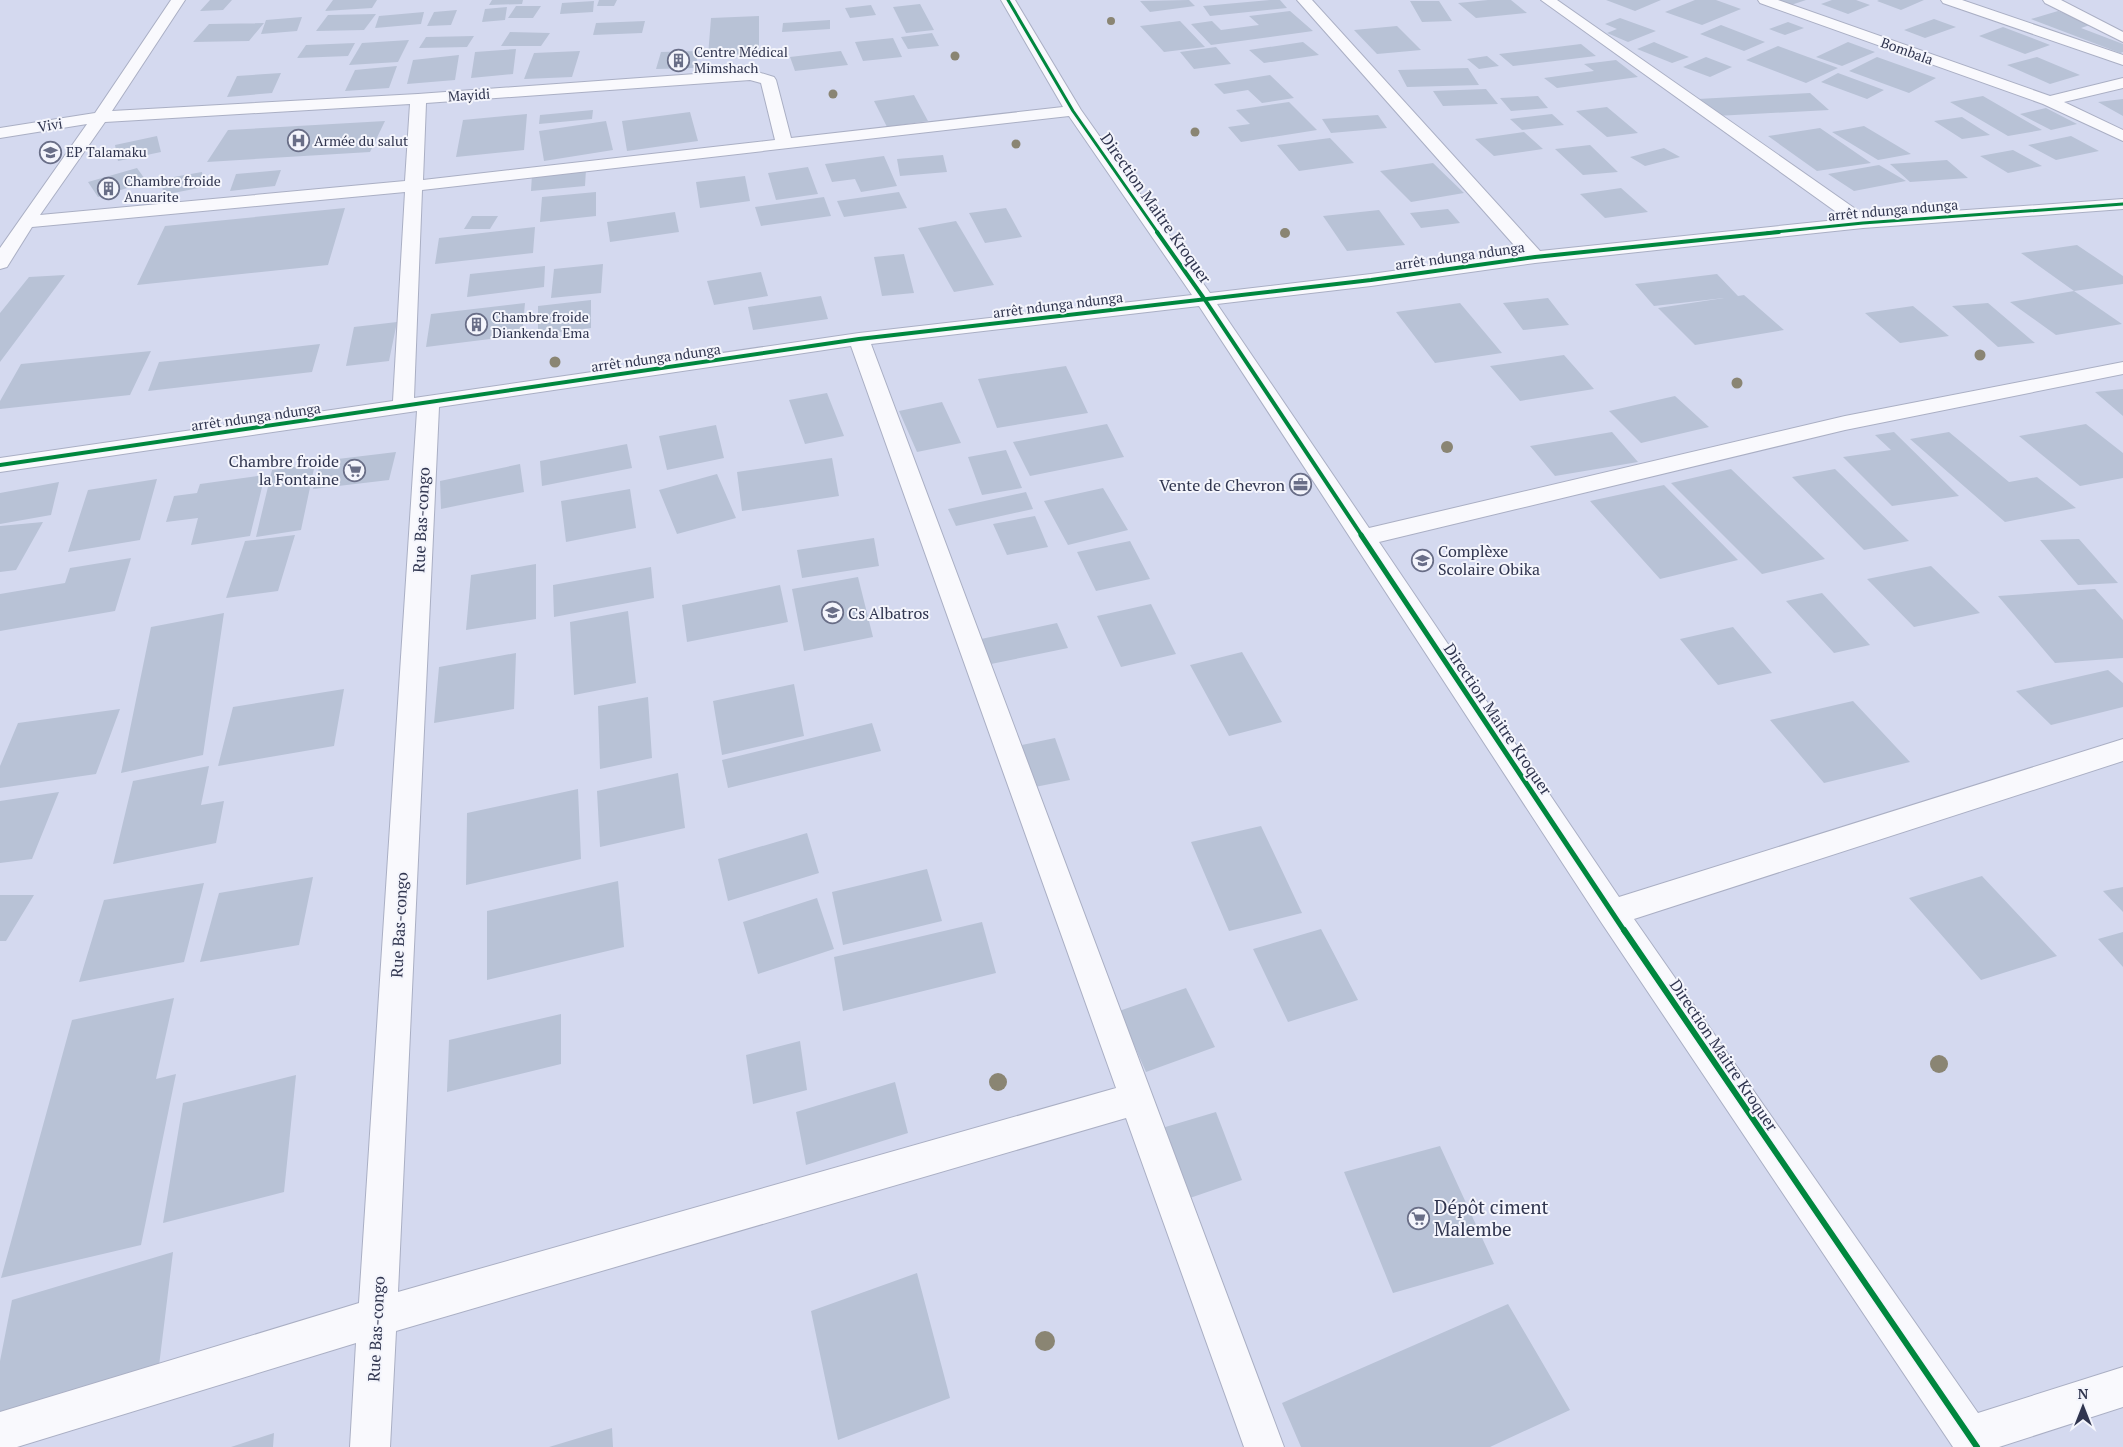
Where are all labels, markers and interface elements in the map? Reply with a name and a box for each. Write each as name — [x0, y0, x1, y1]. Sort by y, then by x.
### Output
street label: Bombala — [1878, 32, 1936, 69]
place label: Centre Médical Mimshach — [694, 42, 788, 77]
building icon: Centre Médical Mimshach — [666, 48, 690, 72]
street label: Mayidi — [447, 84, 491, 105]
street label: Vivi — [36, 113, 64, 136]
street label: Direction Maitre Kroquer — [1096, 128, 1217, 288]
hospital icon: Armée du salut — [286, 129, 310, 153]
place label: Armée du salut — [314, 131, 409, 150]
school or university icon: EP Talamaku — [38, 140, 62, 164]
place label: EP Talamaku — [66, 142, 147, 161]
place label: Chambre froide Anuarite — [124, 171, 221, 206]
building icon: Chambre froide Anuarite — [96, 177, 120, 201]
street label: arrêt ndunga ndunga — [1827, 194, 1959, 225]
street label: arrêt ndunga ndunga — [1394, 237, 1526, 274]
street label: arrêt ndunga ndunga — [992, 287, 1124, 322]
place label: Chambre froide Diankenda Ema — [492, 307, 589, 342]
building icon: Chambre froide Diankenda Ema — [464, 313, 488, 337]
street label: arrêt ndunga ndunga — [590, 339, 722, 376]
street label: arrêt ndunga ndunga — [190, 398, 322, 435]
place label: Chambre froide la Fontaine — [228, 450, 339, 490]
supermarket icon: Chambre froide la Fontaine — [343, 458, 367, 482]
street label: Rue Bas-congo — [407, 466, 435, 573]
office icon: Vente de Chevron — [1289, 473, 1313, 497]
place label: Vente de Chevron — [1159, 474, 1285, 496]
place label: Complèxe Scolaire Obika — [1438, 540, 1540, 580]
school or university icon: Complèxe Scolaire Obika — [1410, 548, 1434, 572]
school or university icon: Cs Albatros — [820, 601, 844, 625]
place label: Cs Albatros — [848, 602, 929, 624]
street label: Direction Maitre Kroquer — [1439, 639, 1558, 800]
street label: Rue Bas-congo — [385, 871, 413, 978]
street label: Direction Maitre Kroquer — [1665, 975, 1784, 1136]
place label: Dépôt ciment Malembe — [1434, 1194, 1549, 1241]
supermarket icon: Dépôt ciment Malembe — [1406, 1206, 1430, 1230]
street label: Rue Bas-congo — [362, 1275, 390, 1382]
north arrow — [2058, 1382, 2108, 1432]
text: N — [2078, 1384, 2089, 1403]

